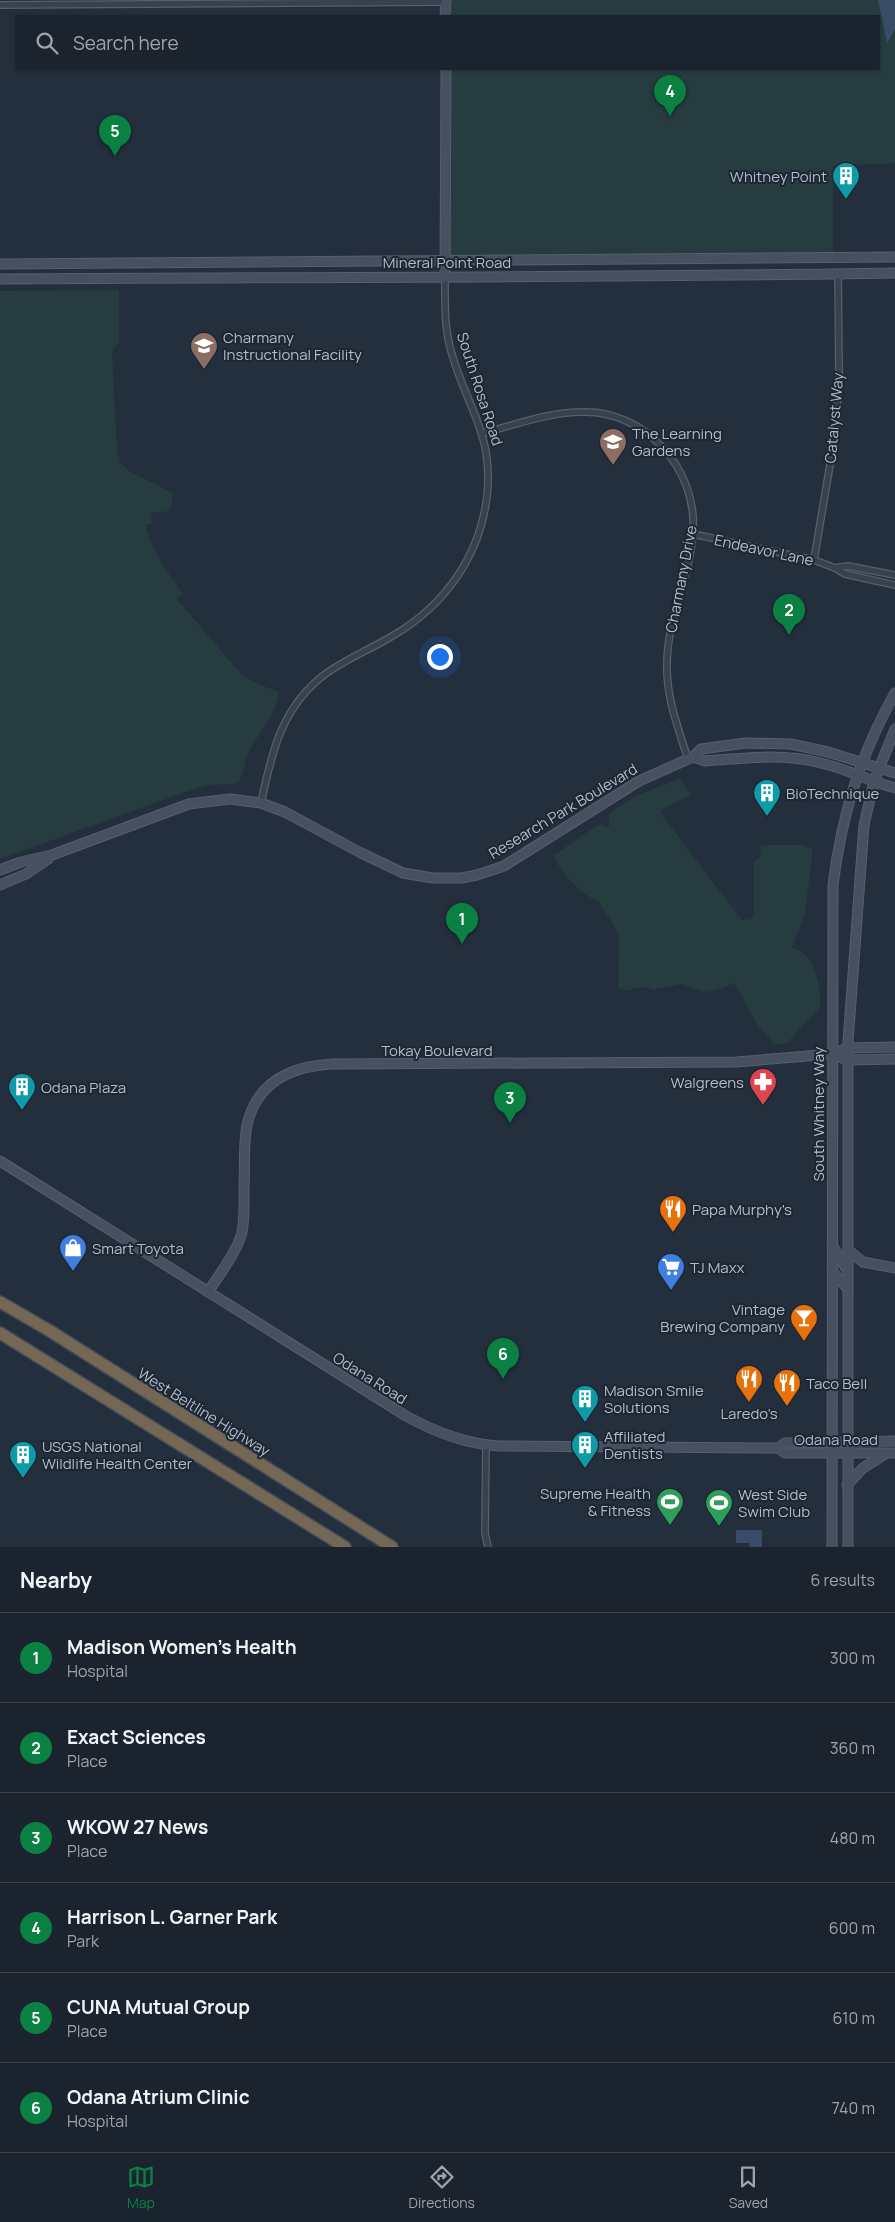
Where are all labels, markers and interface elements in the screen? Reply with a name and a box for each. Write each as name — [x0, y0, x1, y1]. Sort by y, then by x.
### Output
search box — [15, 15, 880, 70]
icon: search — [33, 29, 61, 57]
text: Search here — [73, 30, 179, 56]
pin: 4 — [654, 75, 686, 116]
pin: 5 — [99, 115, 131, 156]
building icon: Whitney Point — [831, 161, 861, 200]
place label: Whitney Point — [730, 166, 827, 187]
street label: Mineral Point Road — [383, 252, 511, 273]
place label: Charmany Instructional Facility — [223, 327, 362, 365]
street label: South Rosa Road — [452, 330, 508, 448]
school or university icon: Charmany Instructional Facility — [189, 331, 219, 370]
street label: Catalyst Way — [820, 372, 848, 464]
place label: The Learning Gardens — [632, 423, 722, 461]
school or university icon: The Learning Gardens — [598, 427, 628, 466]
street label: Charmany Drive — [660, 523, 702, 635]
street label: Endeavor Lane — [712, 529, 816, 571]
pin: 2 — [773, 594, 805, 635]
your location — [427, 644, 453, 670]
street label: Research Park Boulevard — [485, 758, 641, 864]
building icon: BioTechnique — [752, 778, 782, 817]
place label: BioTechnique — [786, 783, 880, 804]
pin: 1 — [446, 903, 478, 944]
street label: Tokay Boulevard — [381, 1040, 493, 1061]
street label: South Whitney Way — [808, 1046, 829, 1181]
pharmacy icon: Walgreens — [748, 1067, 778, 1106]
building icon: Odana Plaza — [7, 1072, 37, 1111]
place label: Walgreens — [671, 1072, 744, 1093]
place label: Odana Plaza — [41, 1077, 126, 1098]
pin: 3 — [494, 1082, 526, 1123]
restaurant icon: Papa Murphy's — [658, 1194, 688, 1233]
place label: Papa Murphy's — [692, 1199, 792, 1220]
shop icon: Smart Toyota — [58, 1233, 88, 1272]
place label: Smart Toyota — [92, 1238, 184, 1259]
supermarket icon: TJ Maxx — [656, 1252, 686, 1291]
place label: TJ Maxx — [690, 1257, 745, 1278]
place label: Vintage Brewing Company — [660, 1299, 785, 1337]
bar icon: Vintage Brewing Company — [789, 1303, 819, 1342]
pin: 6 — [487, 1338, 519, 1379]
street label: Odana Road — [329, 1347, 411, 1409]
street label: West Beltline Highway — [134, 1363, 274, 1461]
restaurant icon: Laredo's — [734, 1364, 764, 1403]
restaurant icon: Taco Bell — [772, 1368, 802, 1407]
place label: Taco Bell — [806, 1373, 867, 1394]
place label: Madison Smile Solutions — [604, 1380, 704, 1418]
building icon: Madison Smile Solutions — [570, 1384, 600, 1423]
place label: Laredo's — [720, 1403, 778, 1424]
place label: Affiliated Dentists — [604, 1426, 666, 1464]
street label: Odana Road — [794, 1429, 878, 1450]
building icon: Affiliated Dentists — [570, 1430, 600, 1469]
place label: USGS National Wildlife Health Center — [42, 1436, 193, 1474]
building icon: USGS National Wildlife Health Center — [8, 1440, 38, 1479]
place label: Supreme Health & Fitness — [540, 1483, 651, 1521]
place label: West Side Swim Club — [738, 1484, 810, 1522]
sports icon: Supreme Health & Fitness — [655, 1487, 685, 1526]
sports icon: West Side Swim Club — [704, 1488, 734, 1527]
text: Nearby — [20, 1566, 92, 1594]
text: 6 results — [810, 1569, 875, 1591]
text: Madison Women's Health — [67, 1634, 297, 1660]
text: 1 — [32, 1647, 40, 1669]
text: 300 m — [830, 1647, 875, 1669]
text: Hospital — [67, 1660, 128, 1682]
text: Exact Sciences — [67, 1724, 206, 1750]
text: 2 — [31, 1737, 41, 1759]
text: 360 m — [830, 1737, 875, 1759]
text: Place — [67, 1750, 107, 1772]
text: WKOW 27 News — [67, 1814, 208, 1840]
text: 3 — [31, 1827, 41, 1849]
text: 480 m — [830, 1827, 875, 1849]
text: Place — [67, 1840, 107, 1862]
text: Harrison L. Garner Park — [67, 1904, 277, 1930]
text: 4 — [31, 1917, 41, 1939]
text: 600 m — [829, 1917, 875, 1939]
text: Park — [67, 1930, 99, 1952]
text: CUNA Mutual Group — [67, 1994, 250, 2020]
text: 5 — [31, 2007, 41, 2029]
text: 610 m — [833, 2007, 875, 2029]
text: Place — [67, 2020, 107, 2042]
text: Odana Atrium Clinic — [67, 2084, 250, 2110]
text: 6 — [31, 2097, 41, 2119]
text: 740 m — [832, 2097, 875, 2119]
text: Hospital — [67, 2110, 128, 2132]
tab: Map — [127, 2163, 155, 2212]
tab: Directions — [409, 2163, 475, 2212]
tab: Saved — [729, 2163, 768, 2212]

